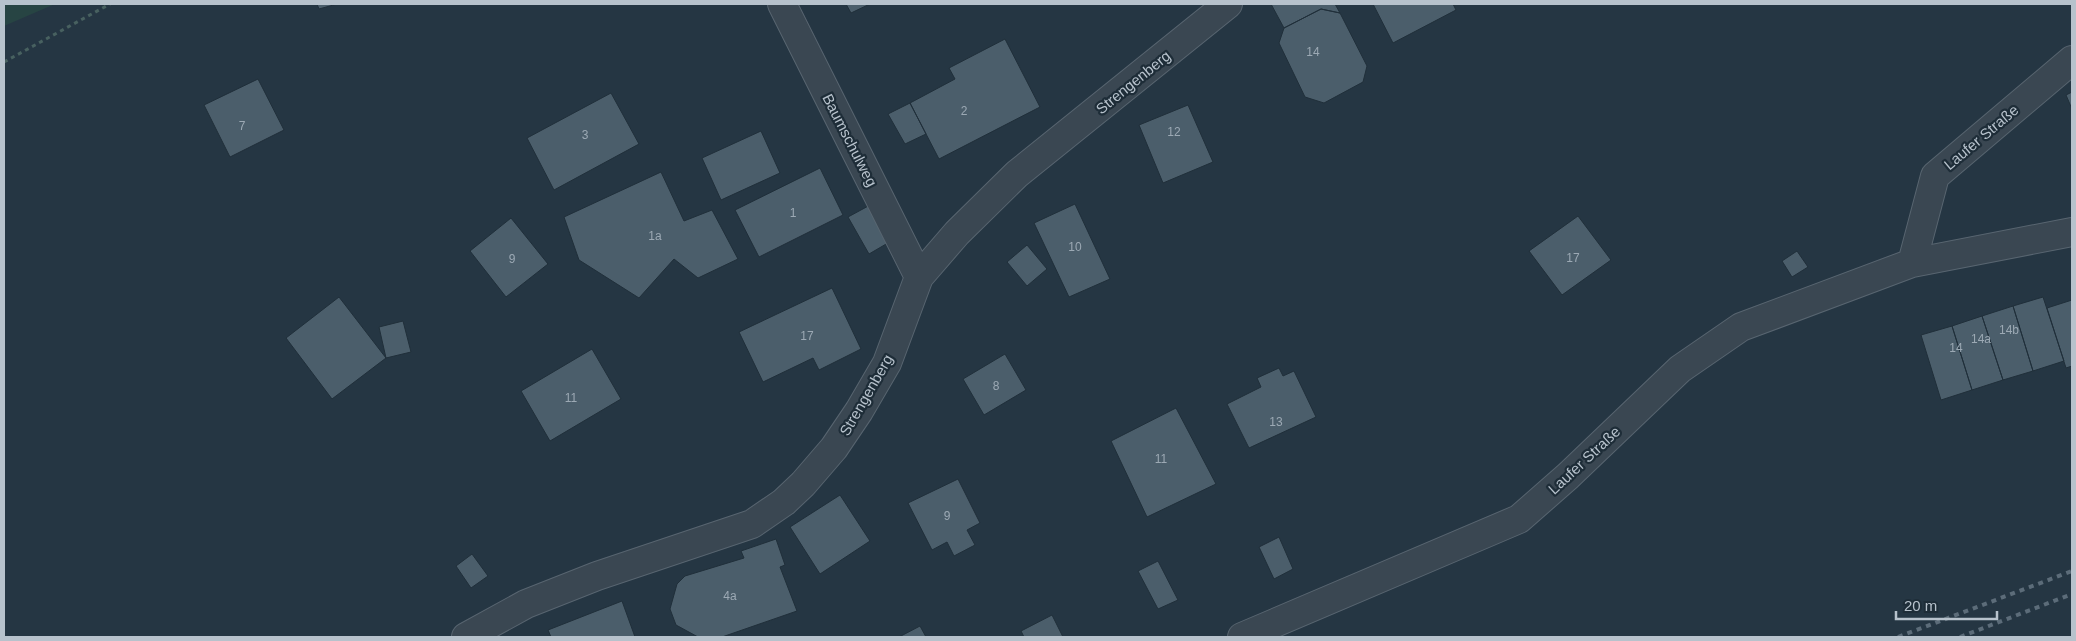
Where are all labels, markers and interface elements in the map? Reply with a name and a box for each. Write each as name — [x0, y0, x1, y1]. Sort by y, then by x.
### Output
house number: 14 — [1306, 45, 1320, 59]
street label: Strengenberg — [1092, 47, 1174, 117]
street label: Baumschulweg — [819, 91, 881, 189]
street label: Laufer Straße — [1940, 101, 2022, 173]
house number: 2 — [961, 104, 968, 118]
house number: 7 — [239, 119, 246, 133]
house number: 12 — [1167, 125, 1181, 139]
house number: 3 — [582, 128, 589, 142]
house number: 1 — [790, 206, 797, 220]
house number: 1a — [648, 229, 662, 243]
house number: 10 — [1068, 240, 1082, 254]
house number: 17 — [1566, 251, 1580, 265]
house number: 9 — [509, 252, 516, 266]
house number: 14b — [1999, 323, 2019, 337]
house number: 17 — [800, 329, 814, 343]
house number: 14a — [1971, 332, 1991, 346]
house number: 14 — [1949, 341, 1963, 355]
street label: Strengenberg — [836, 351, 896, 439]
house number: 8 — [993, 379, 1000, 393]
house number: 11 — [565, 391, 578, 405]
house number: 13 — [1269, 415, 1283, 429]
street label: Laufer Straße — [1545, 423, 1623, 497]
house number: 11 — [1155, 452, 1168, 466]
house number: 9 — [944, 509, 951, 523]
scale bar — [1896, 588, 1997, 620]
house number: 4a — [723, 589, 737, 603]
text: 20 m — [1904, 597, 1937, 614]

